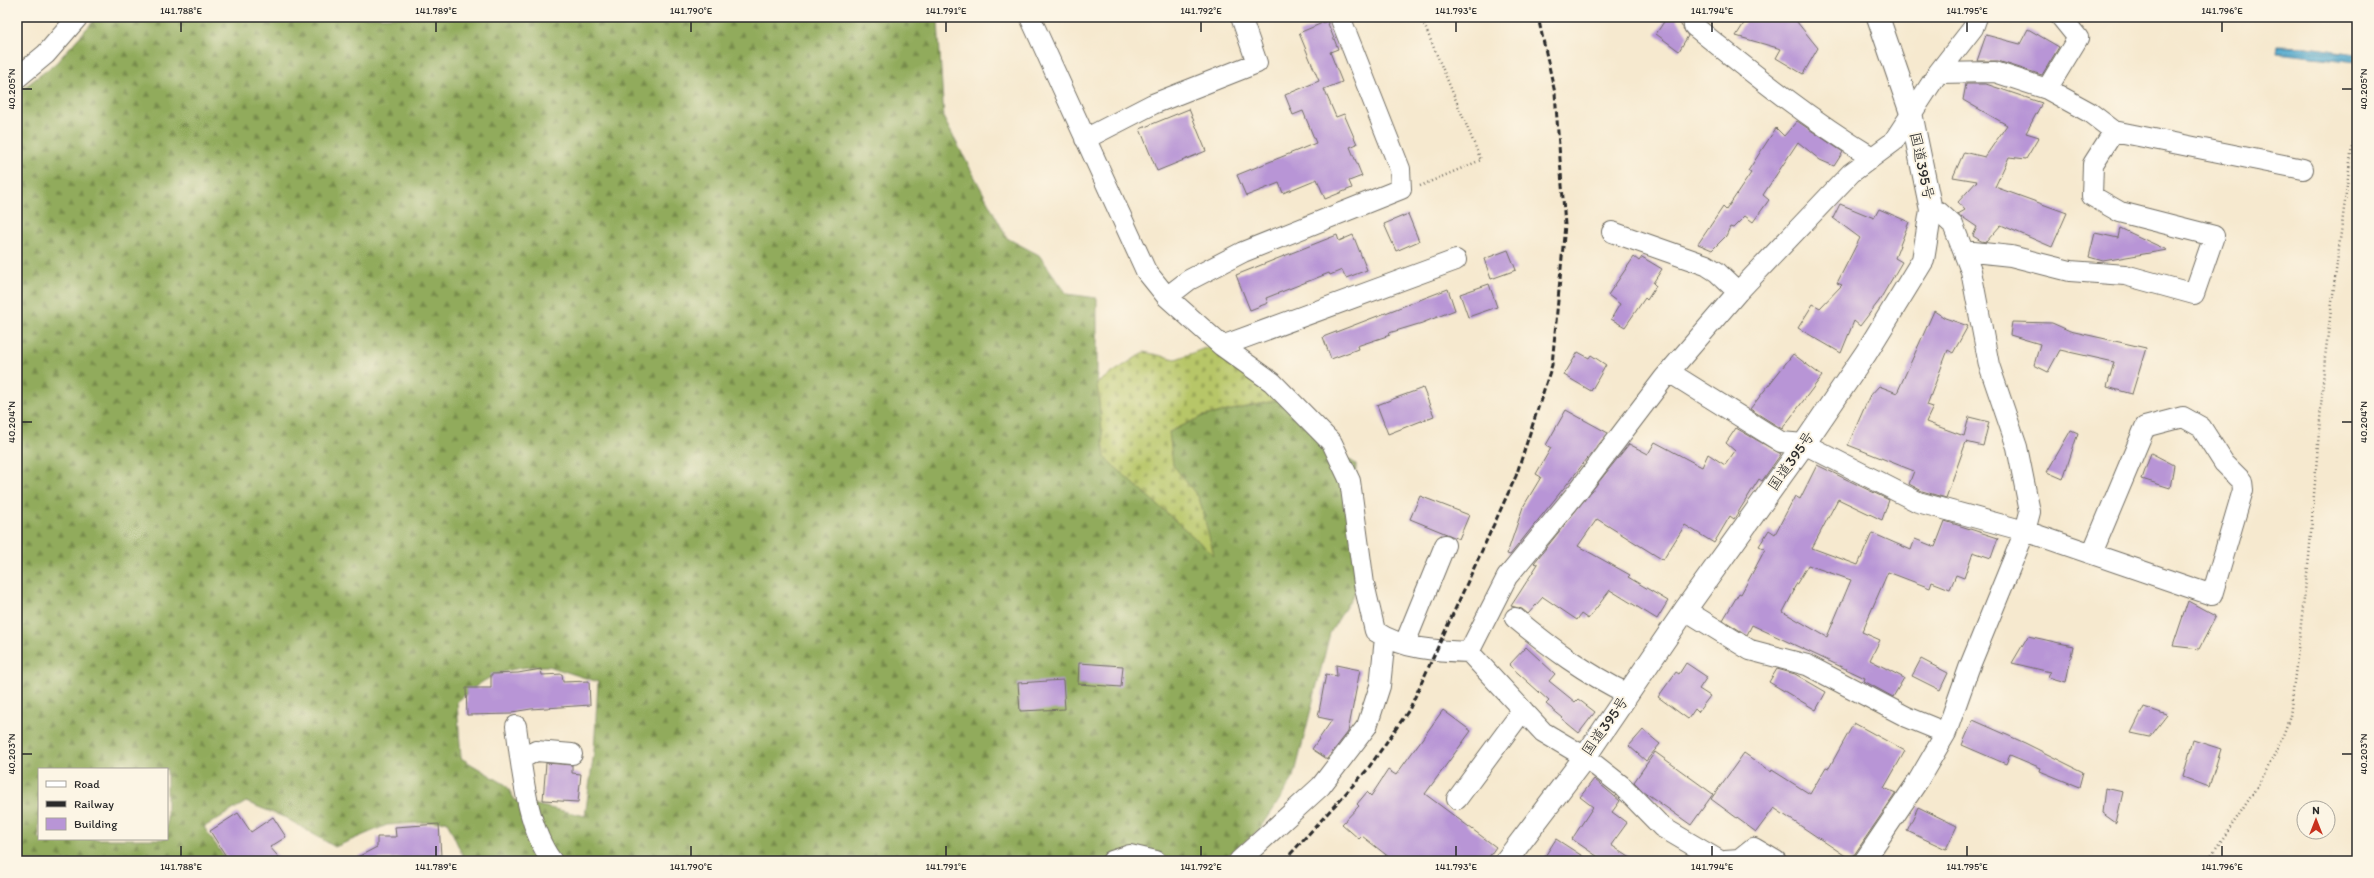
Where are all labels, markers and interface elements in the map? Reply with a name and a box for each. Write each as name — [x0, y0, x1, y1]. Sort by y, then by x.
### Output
text: 141.788°E — [160, 4, 203, 17]
text: 141.789°E — [415, 4, 457, 17]
text: 141.790°E — [670, 4, 713, 17]
text: 141.791°E — [925, 4, 967, 17]
text: 141.792°E — [1180, 4, 1222, 17]
text: 141.793°E — [1435, 4, 1477, 17]
text: 141.794°E — [1691, 4, 1734, 17]
text: 141.795°E — [1946, 4, 1988, 17]
text: 141.796°E — [2201, 4, 2243, 17]
text: 40.205°N — [5, 68, 18, 110]
text: 40.205°N — [2357, 68, 2370, 110]
street label: 国道395号 — [1906, 130, 1938, 202]
text: 40.204°N — [5, 401, 18, 443]
text: 40.204°N — [2357, 401, 2370, 443]
street label: 国道395号 — [1764, 428, 1818, 494]
street label: 国道395号 — [1578, 693, 1632, 759]
text: 40.203°N — [5, 733, 18, 775]
text: 40.203°N — [2357, 733, 2370, 775]
legend — [38, 768, 168, 840]
text: Road — [74, 777, 100, 791]
text: Railway — [74, 797, 114, 811]
north arrow — [2296, 800, 2336, 840]
text: N — [2312, 804, 2320, 817]
text: Building — [74, 817, 118, 831]
text: 141.788°E — [160, 860, 203, 873]
text: 141.789°E — [415, 860, 457, 873]
text: 141.790°E — [670, 860, 713, 873]
text: 141.791°E — [925, 860, 967, 873]
text: 141.792°E — [1180, 860, 1222, 873]
text: 141.793°E — [1435, 860, 1477, 873]
text: 141.794°E — [1691, 860, 1734, 873]
text: 141.795°E — [1946, 860, 1988, 873]
text: 141.796°E — [2201, 860, 2243, 873]

